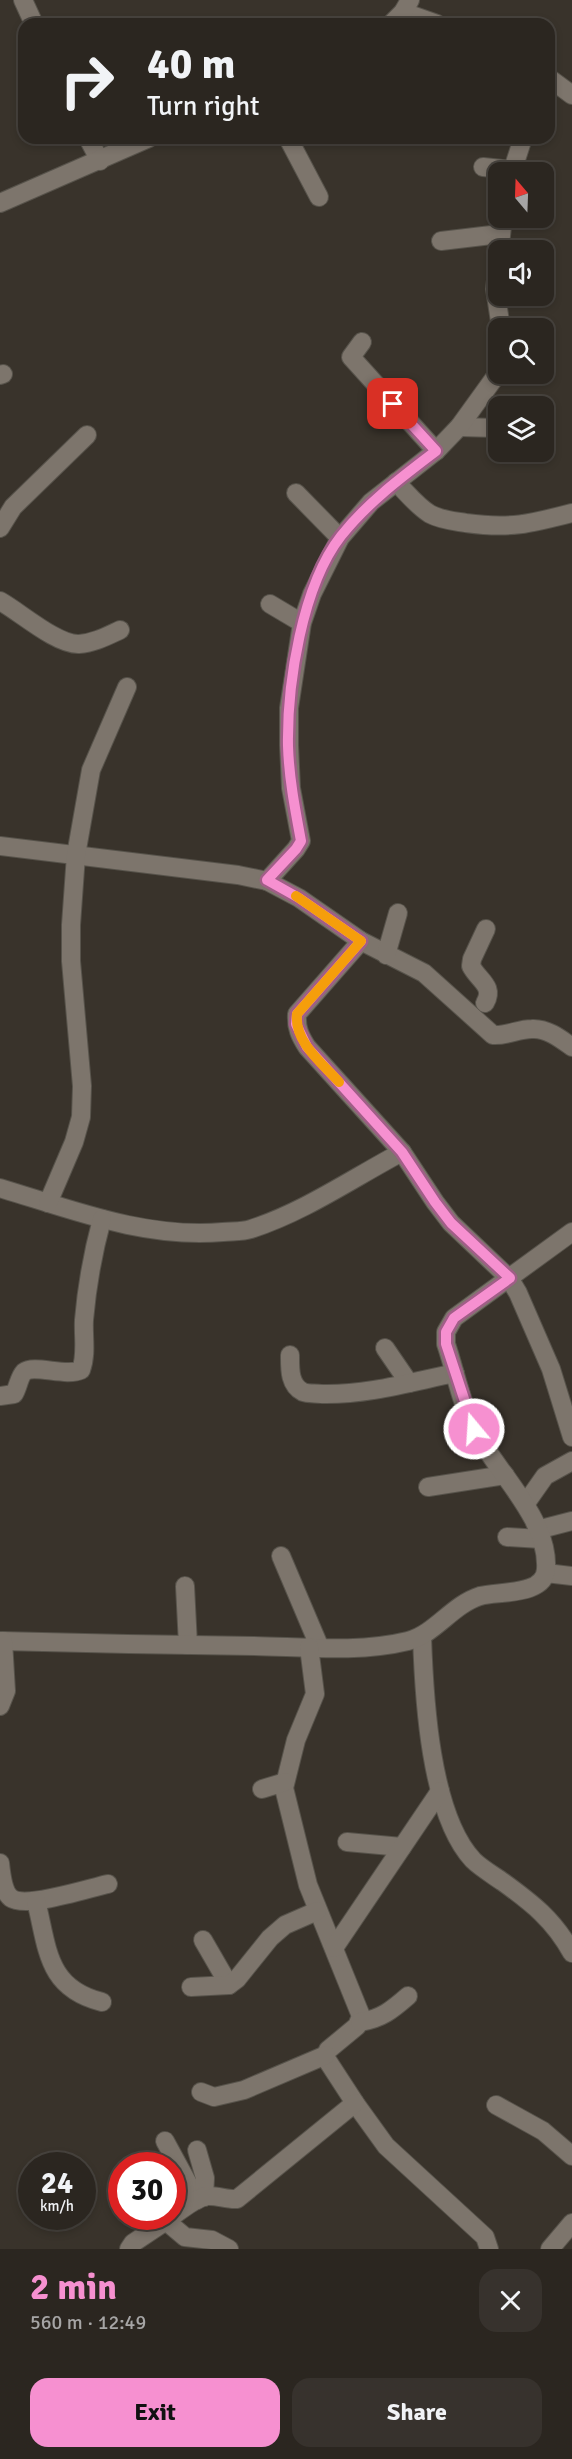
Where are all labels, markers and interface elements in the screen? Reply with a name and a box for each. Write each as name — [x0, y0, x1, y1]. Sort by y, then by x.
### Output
text: 40 m — [147, 39, 236, 90]
icon: right — [48, 42, 126, 120]
text: Turn right — [147, 90, 260, 123]
north arrow — [488, 162, 554, 228]
map controls — [488, 162, 554, 462]
button: sound — [488, 240, 554, 306]
button: search — [488, 318, 554, 384]
pin — [367, 378, 418, 429]
icon: arrive — [376, 387, 409, 420]
button: layers — [488, 396, 554, 462]
position arrow — [442, 1397, 506, 1461]
speed limit sign: 30 — [108, 2152, 186, 2230]
text: 24 — [41, 2165, 73, 2202]
text: km/h — [40, 2197, 74, 2215]
text: 2 min — [30, 2265, 117, 2310]
button: close — [479, 2269, 542, 2332]
text: 560 m · 12:49 — [30, 2310, 146, 2335]
button: Exit — [30, 2378, 280, 2447]
button: Share — [292, 2378, 542, 2447]

